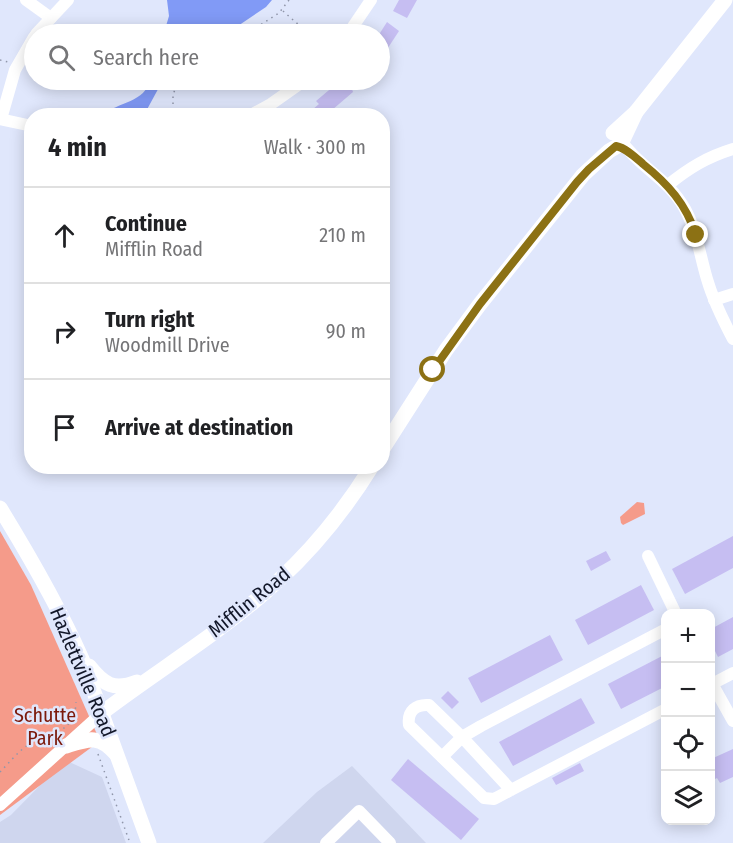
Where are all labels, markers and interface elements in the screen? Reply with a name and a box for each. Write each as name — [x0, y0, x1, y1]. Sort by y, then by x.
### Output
search box — [24, 24, 390, 90]
icon: search — [45, 41, 78, 74]
text: Search here — [93, 44, 199, 71]
text: 4 min — [48, 132, 107, 163]
text: Walk · 300 m — [264, 135, 366, 159]
text: Continue — [105, 210, 187, 237]
icon: ahead — [48, 219, 81, 252]
route end — [682, 221, 708, 247]
text: 210 m — [319, 223, 366, 247]
text: Mifflin Road — [105, 237, 203, 261]
text: Turn right — [105, 306, 194, 333]
icon: right — [48, 315, 81, 348]
text: 90 m — [326, 319, 366, 343]
text: Woodmill Drive — [105, 333, 230, 357]
route start — [419, 356, 445, 382]
icon: arrive — [48, 411, 81, 444]
text: Arrive at destination — [105, 414, 293, 441]
street label: Mifflin Road — [203, 562, 295, 642]
street label: Hazlettville Road — [45, 604, 121, 740]
map controls — [661, 609, 715, 825]
button: + — [661, 609, 715, 663]
button: − — [661, 663, 715, 717]
park label: Schutte Park — [14, 703, 76, 750]
button: locate — [661, 717, 715, 771]
button: layers — [661, 771, 715, 825]

